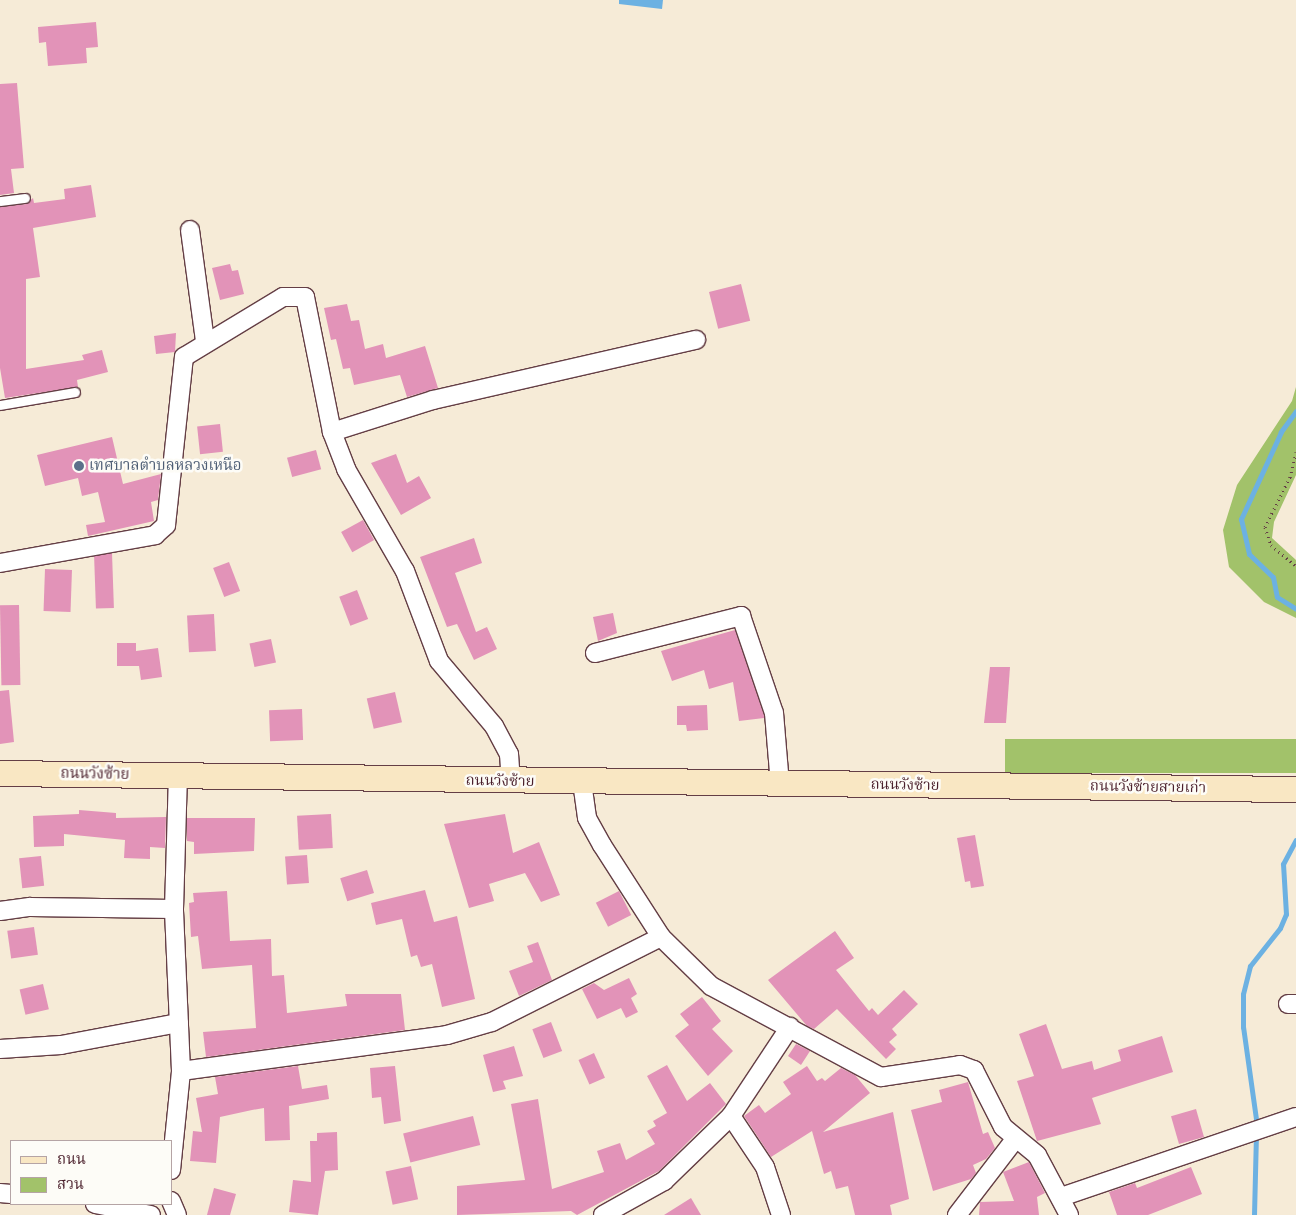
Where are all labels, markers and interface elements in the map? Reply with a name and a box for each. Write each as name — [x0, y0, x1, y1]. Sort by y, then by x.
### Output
place label: เทศบาลตำบลหลวงเหนือ — [89, 457, 242, 475]
marker: เทศบาลตำบลหลวงเหนือ — [73, 460, 85, 472]
street label: ถนนวังซ้าย — [60, 764, 130, 784]
street label: ถนนวังซ้าย — [465, 771, 535, 791]
street label: ถนนวังซ้าย — [870, 775, 940, 795]
street label: ถนนวังซ้ายสายเก่า — [1090, 777, 1206, 797]
legend — [10, 1140, 172, 1205]
text: ถนน — [57, 1150, 86, 1169]
text: สวน — [57, 1175, 84, 1194]

